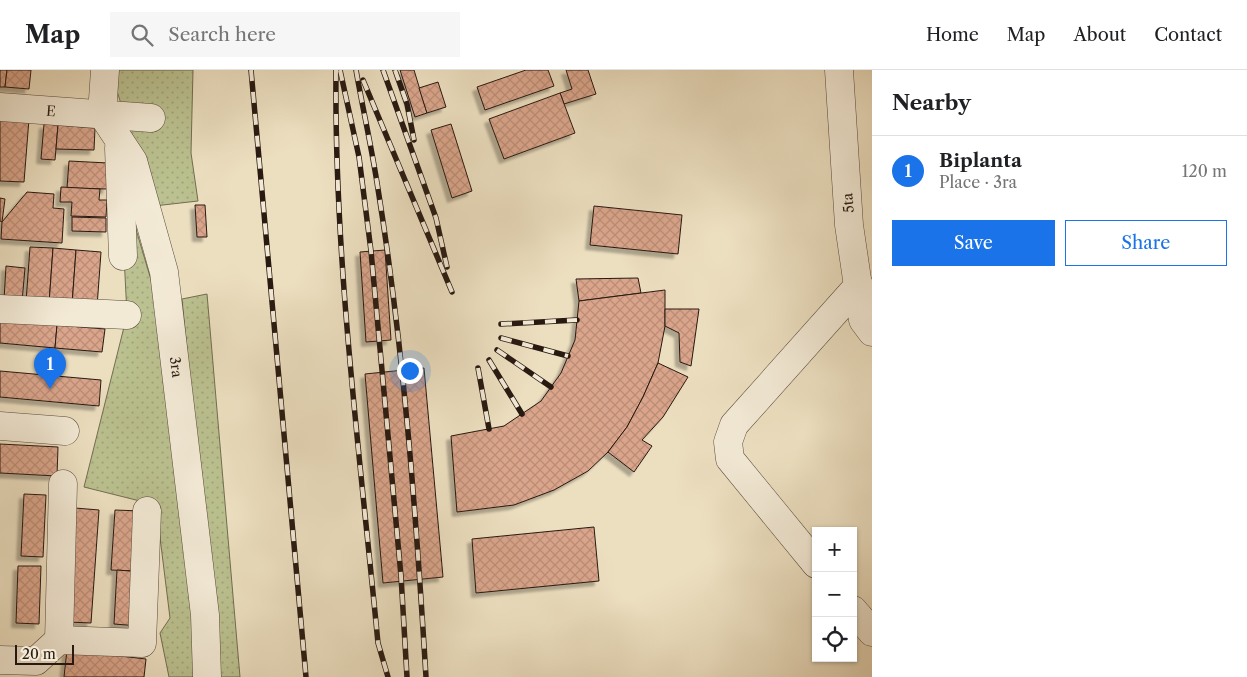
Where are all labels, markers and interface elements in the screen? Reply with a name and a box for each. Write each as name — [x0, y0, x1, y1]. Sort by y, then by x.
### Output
search box — [110, 12, 460, 57]
text: Map — [25, 20, 80, 49]
icon: search — [128, 21, 156, 49]
text: Search here — [168, 23, 276, 46]
text: Home — [926, 24, 979, 46]
text: Map — [1007, 24, 1045, 46]
text: About — [1073, 24, 1126, 46]
text: Contact — [1154, 24, 1222, 46]
text: Nearby — [892, 90, 971, 115]
street label: E — [46, 102, 56, 120]
text: Biplanta — [939, 149, 1022, 172]
text: 1 — [904, 161, 912, 181]
text: 120 m — [1182, 161, 1227, 181]
text: Place · 3ra — [939, 172, 1017, 192]
street label: 5ta — [838, 192, 858, 214]
button: Save — [892, 220, 1055, 266]
button: Share — [1065, 220, 1227, 266]
pin: 1 — [34, 348, 66, 389]
street label: 3ra — [166, 356, 186, 379]
your location — [397, 358, 423, 384]
map controls — [812, 527, 857, 662]
button: + — [812, 527, 857, 572]
button: − — [812, 572, 857, 617]
button: locate — [812, 617, 857, 662]
scale bar — [15, 642, 74, 665]
text: 20 m — [22, 645, 56, 663]

